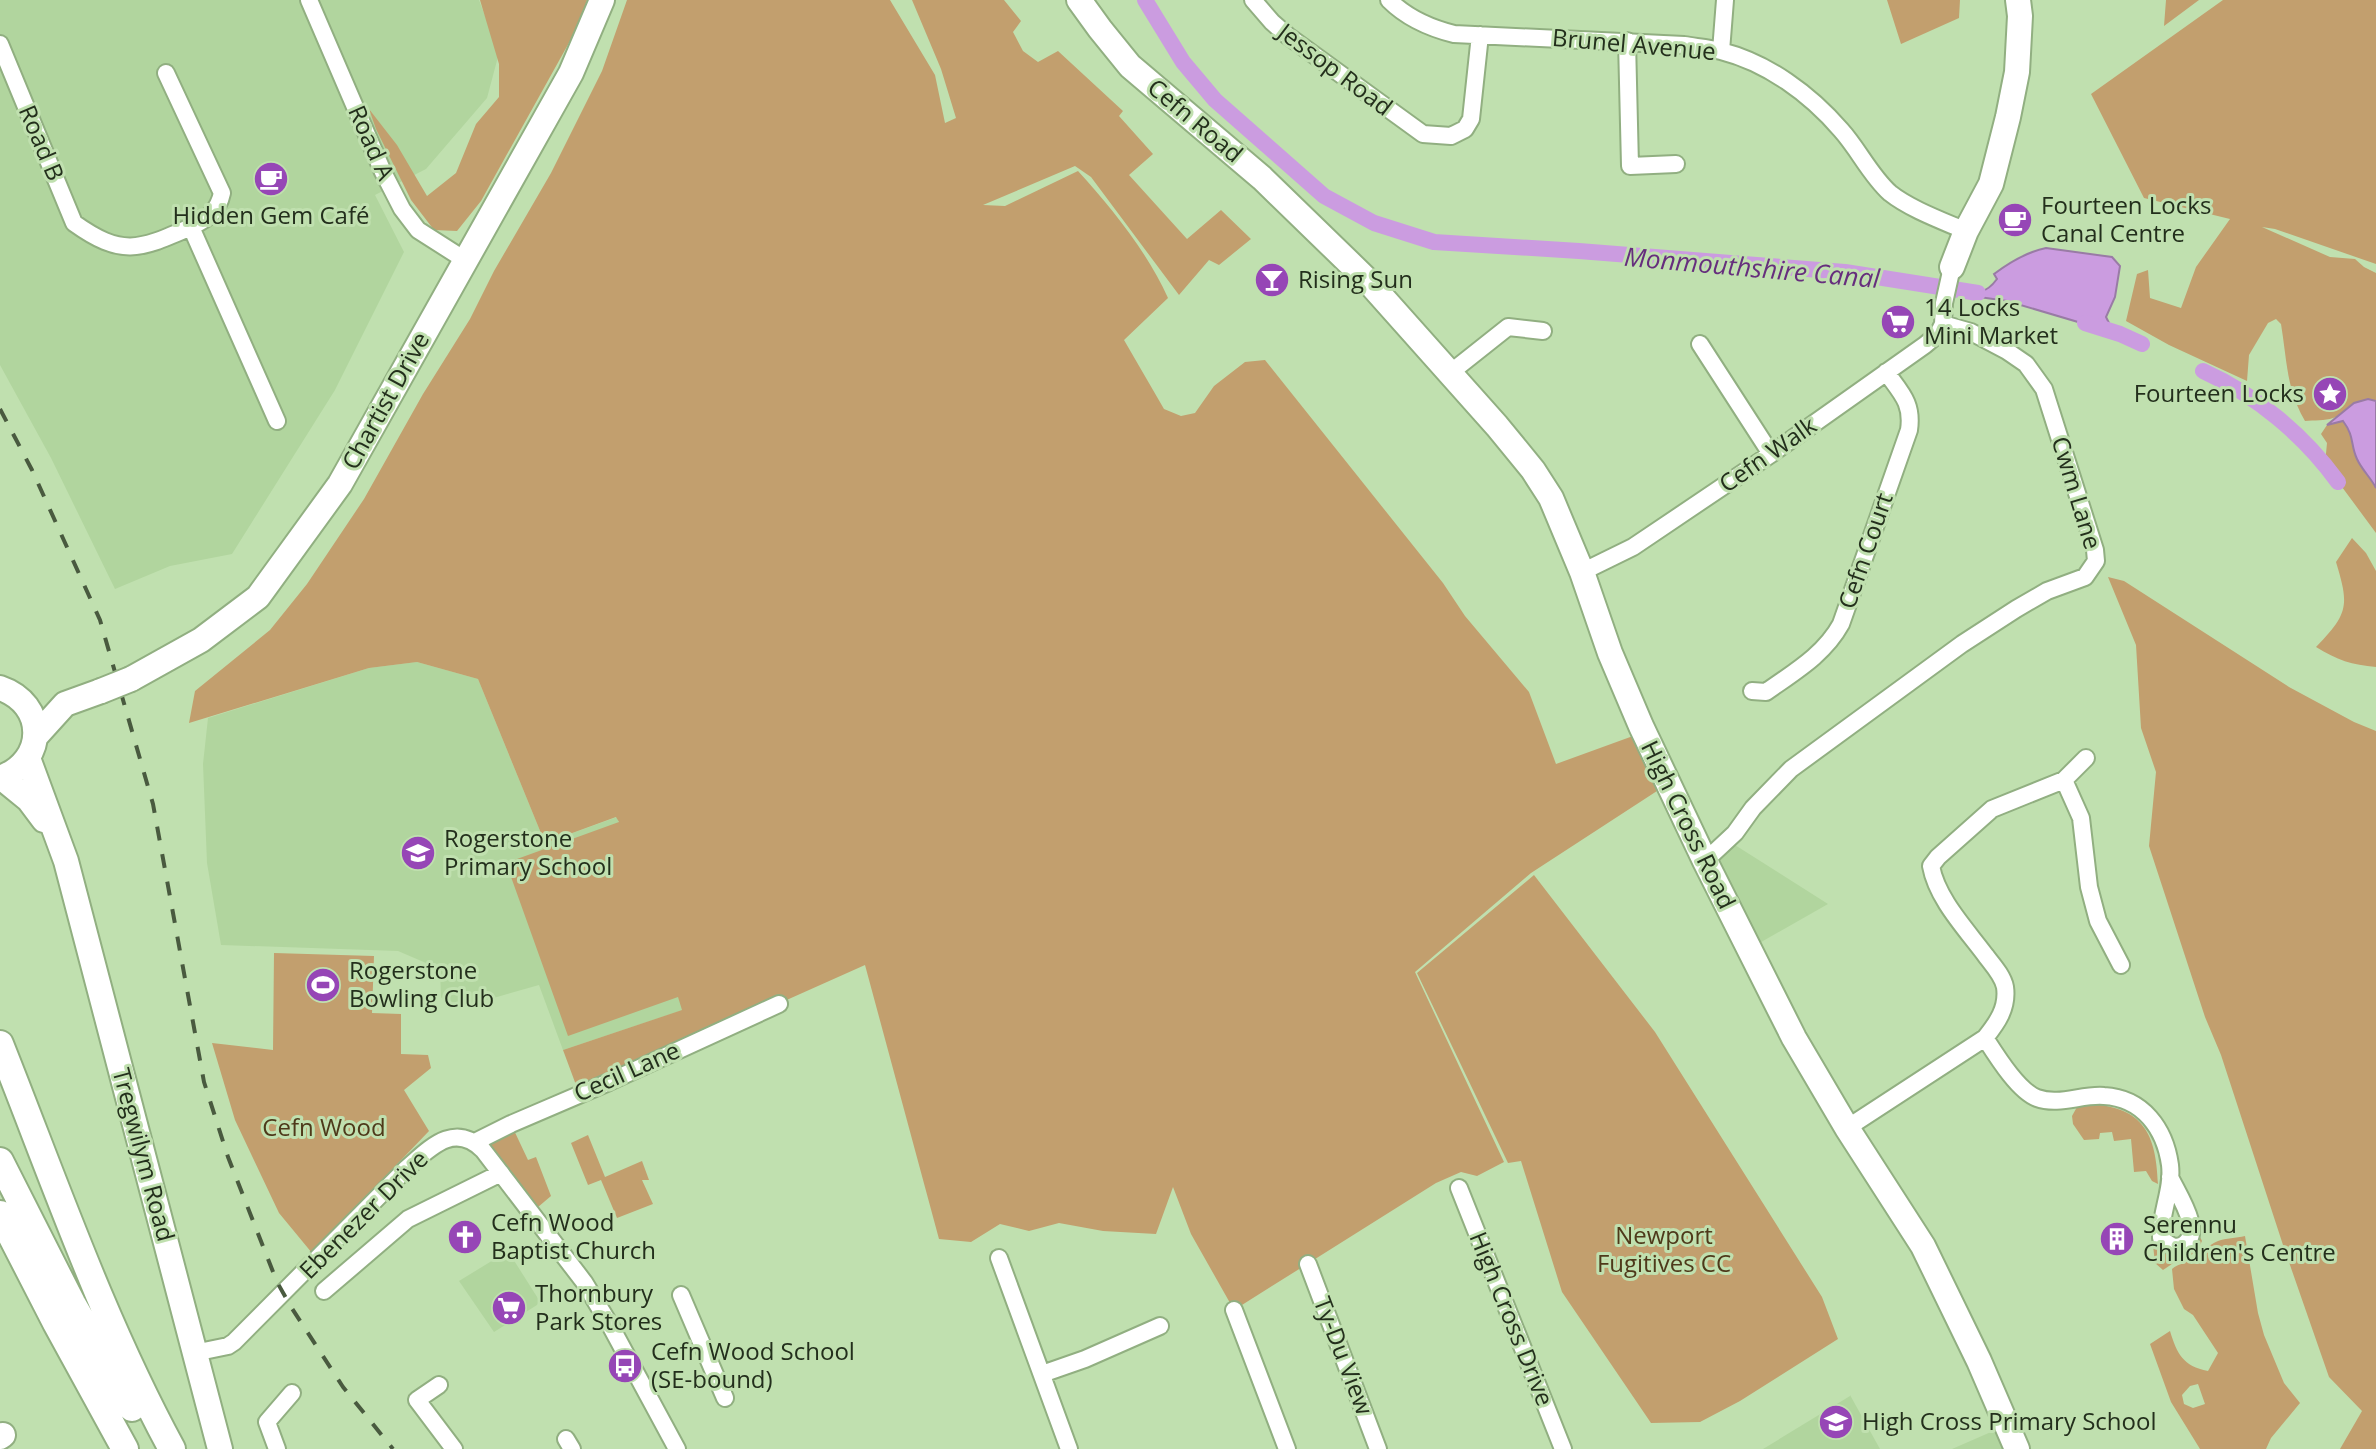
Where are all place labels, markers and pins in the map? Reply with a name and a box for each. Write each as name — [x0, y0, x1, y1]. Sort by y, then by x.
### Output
cafe icon: Hidden Gem Café — [252, 160, 290, 198]
place label: Fourteen Locks Canal Centre — [2041, 188, 2211, 249]
place label: Hidden Gem Café — [173, 198, 369, 231]
cafe icon: Fourteen Locks Canal Centre — [1996, 201, 2034, 239]
bar icon: Rising Sun — [1253, 261, 1291, 299]
place label: Rising Sun — [1298, 262, 1413, 295]
place label: 14 Locks Mini Market — [1924, 290, 2058, 351]
supermarket icon: 14 Locks Mini Market — [1879, 303, 1917, 341]
place icon: Fourteen Locks — [2311, 375, 2349, 413]
place label: Fourteen Locks — [2134, 376, 2304, 409]
place label: Rogerstone Primary School — [444, 821, 612, 882]
school or university icon: Rogerstone Primary School — [399, 834, 437, 872]
place label: Rogerstone Bowling Club — [349, 953, 494, 1014]
sports icon: Rogerstone Bowling Club — [304, 966, 342, 1004]
place label: Cefn Wood Baptist Church — [491, 1205, 656, 1266]
place label: Serennu Children's Centre — [2143, 1207, 2336, 1268]
church icon: Cefn Wood Baptist Church — [446, 1218, 484, 1256]
building icon: Serennu Children's Centre — [2098, 1220, 2136, 1258]
place label: Thornbury Park Stores — [535, 1276, 662, 1337]
supermarket icon: Thornbury Park Stores — [490, 1289, 528, 1327]
place label: Cefn Wood School (SE-bound) — [651, 1334, 855, 1395]
bus stop icon: Cefn Wood School (SE-bound) — [606, 1347, 644, 1385]
school or university icon: High Cross Primary School — [1817, 1403, 1855, 1441]
place label: High Cross Primary School — [1862, 1404, 2156, 1437]

